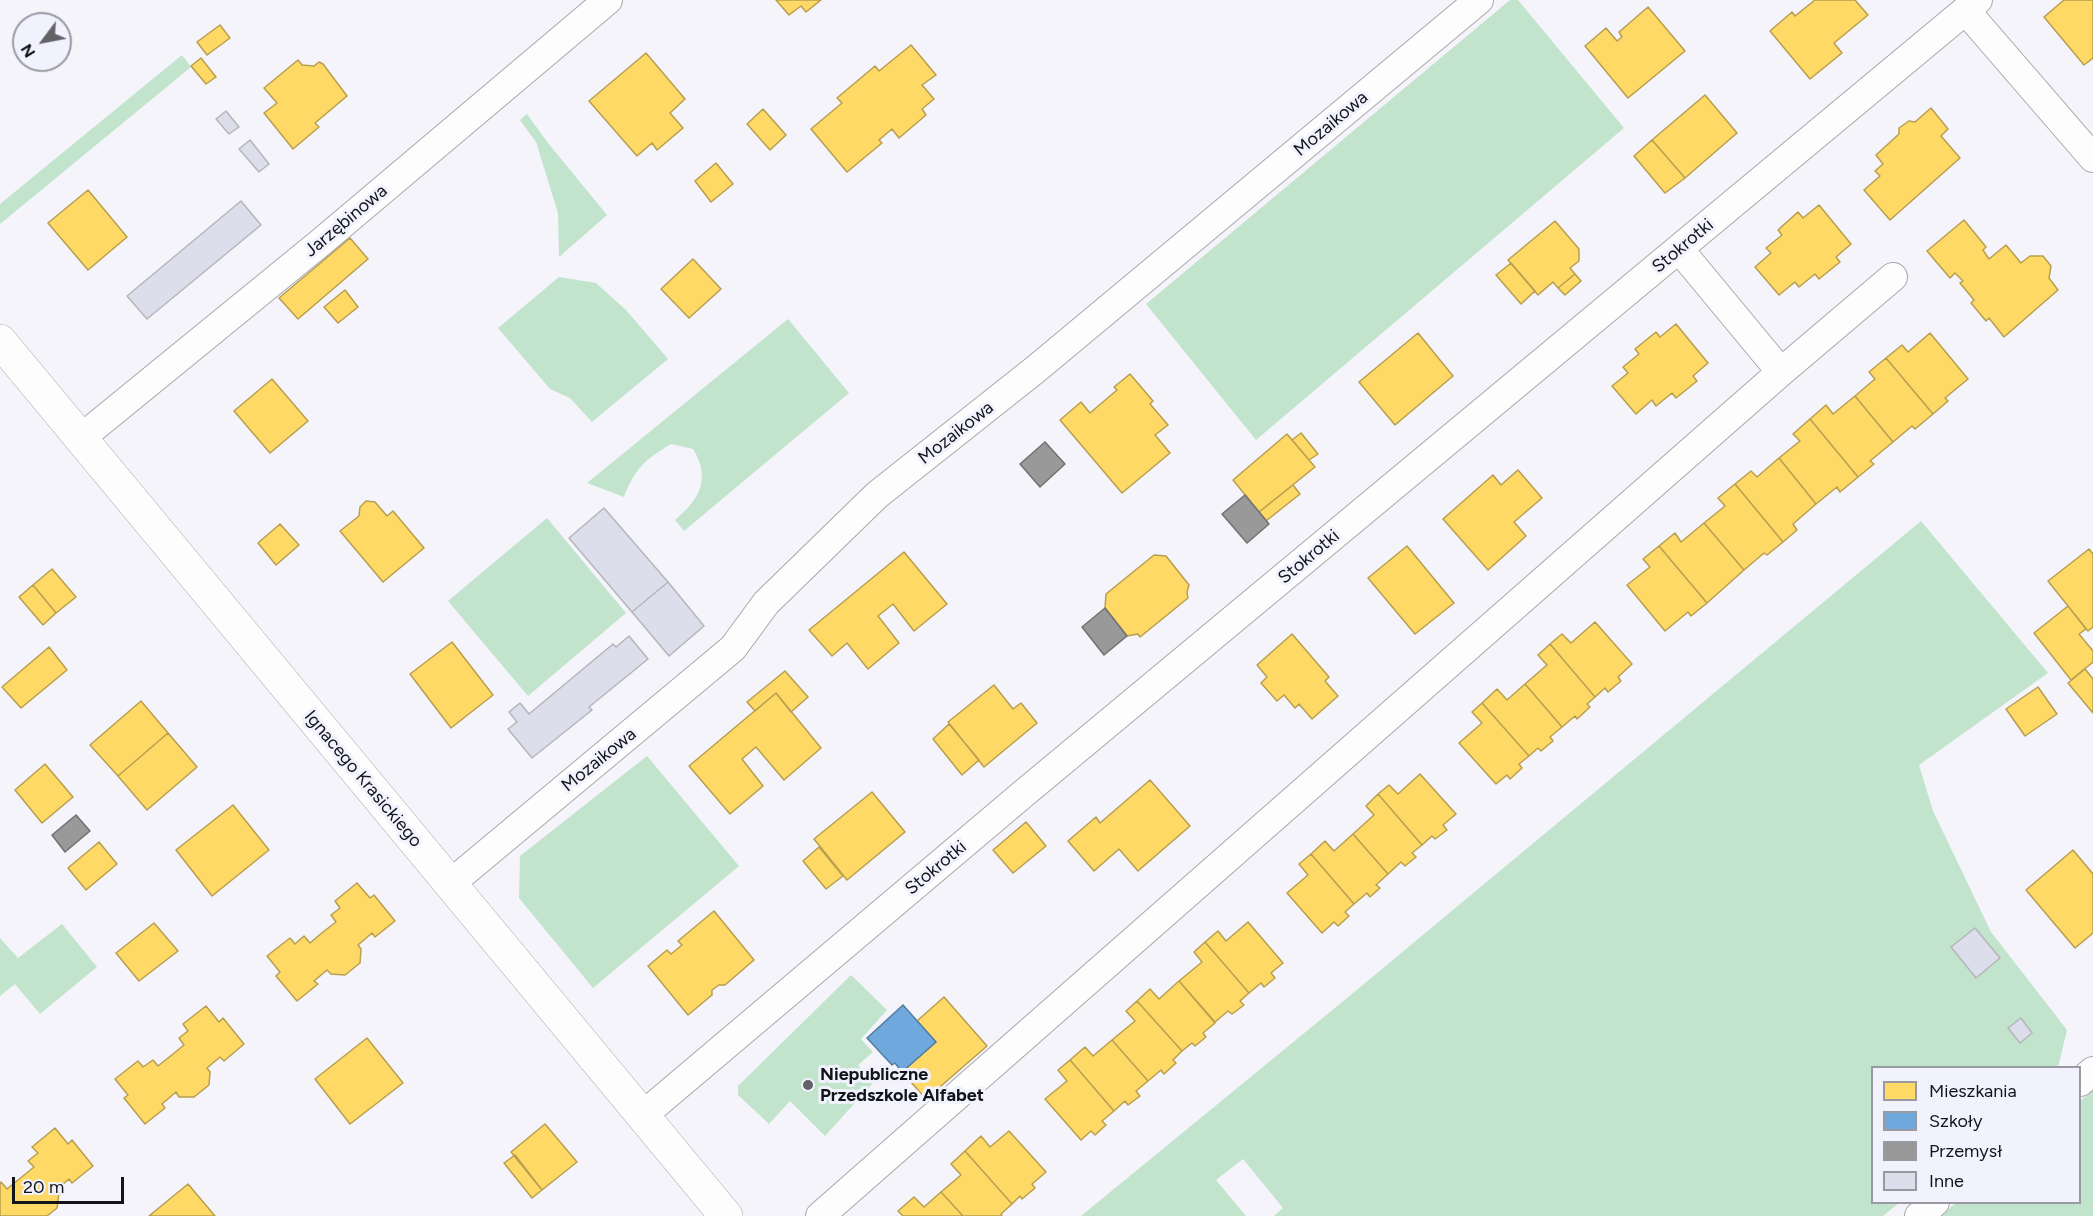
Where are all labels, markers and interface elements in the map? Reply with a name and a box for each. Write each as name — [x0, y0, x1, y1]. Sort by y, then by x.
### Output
north arrow — [12, 12, 72, 72]
text: N — [17, 40, 39, 61]
street label: Mozaikowa — [1290, 87, 1372, 161]
street label: Jarzębinowa — [300, 180, 392, 262]
street label: Stokrotki — [1648, 214, 1718, 278]
street label: Mozaikowa — [914, 397, 998, 469]
street label: Stokrotki — [1274, 525, 1344, 589]
street label: Ignacego Krasickiego — [299, 706, 427, 852]
street label: Mozaikowa — [557, 723, 641, 797]
street label: Stokrotki — [901, 836, 971, 900]
place label: Niepubliczne Przedszkole Alfabet — [820, 1064, 984, 1106]
legend — [1871, 1066, 2081, 1204]
marker: Niepubliczne Przedszkole Alfabet — [801, 1078, 815, 1092]
text: Mieszkania — [1929, 1080, 2017, 1102]
text: Szkoły — [1929, 1110, 1982, 1132]
text: Przemysł — [1929, 1140, 2002, 1162]
scale bar — [15, 1165, 128, 1203]
text: Inne — [1929, 1170, 1964, 1192]
text: 20 m — [23, 1176, 64, 1198]

